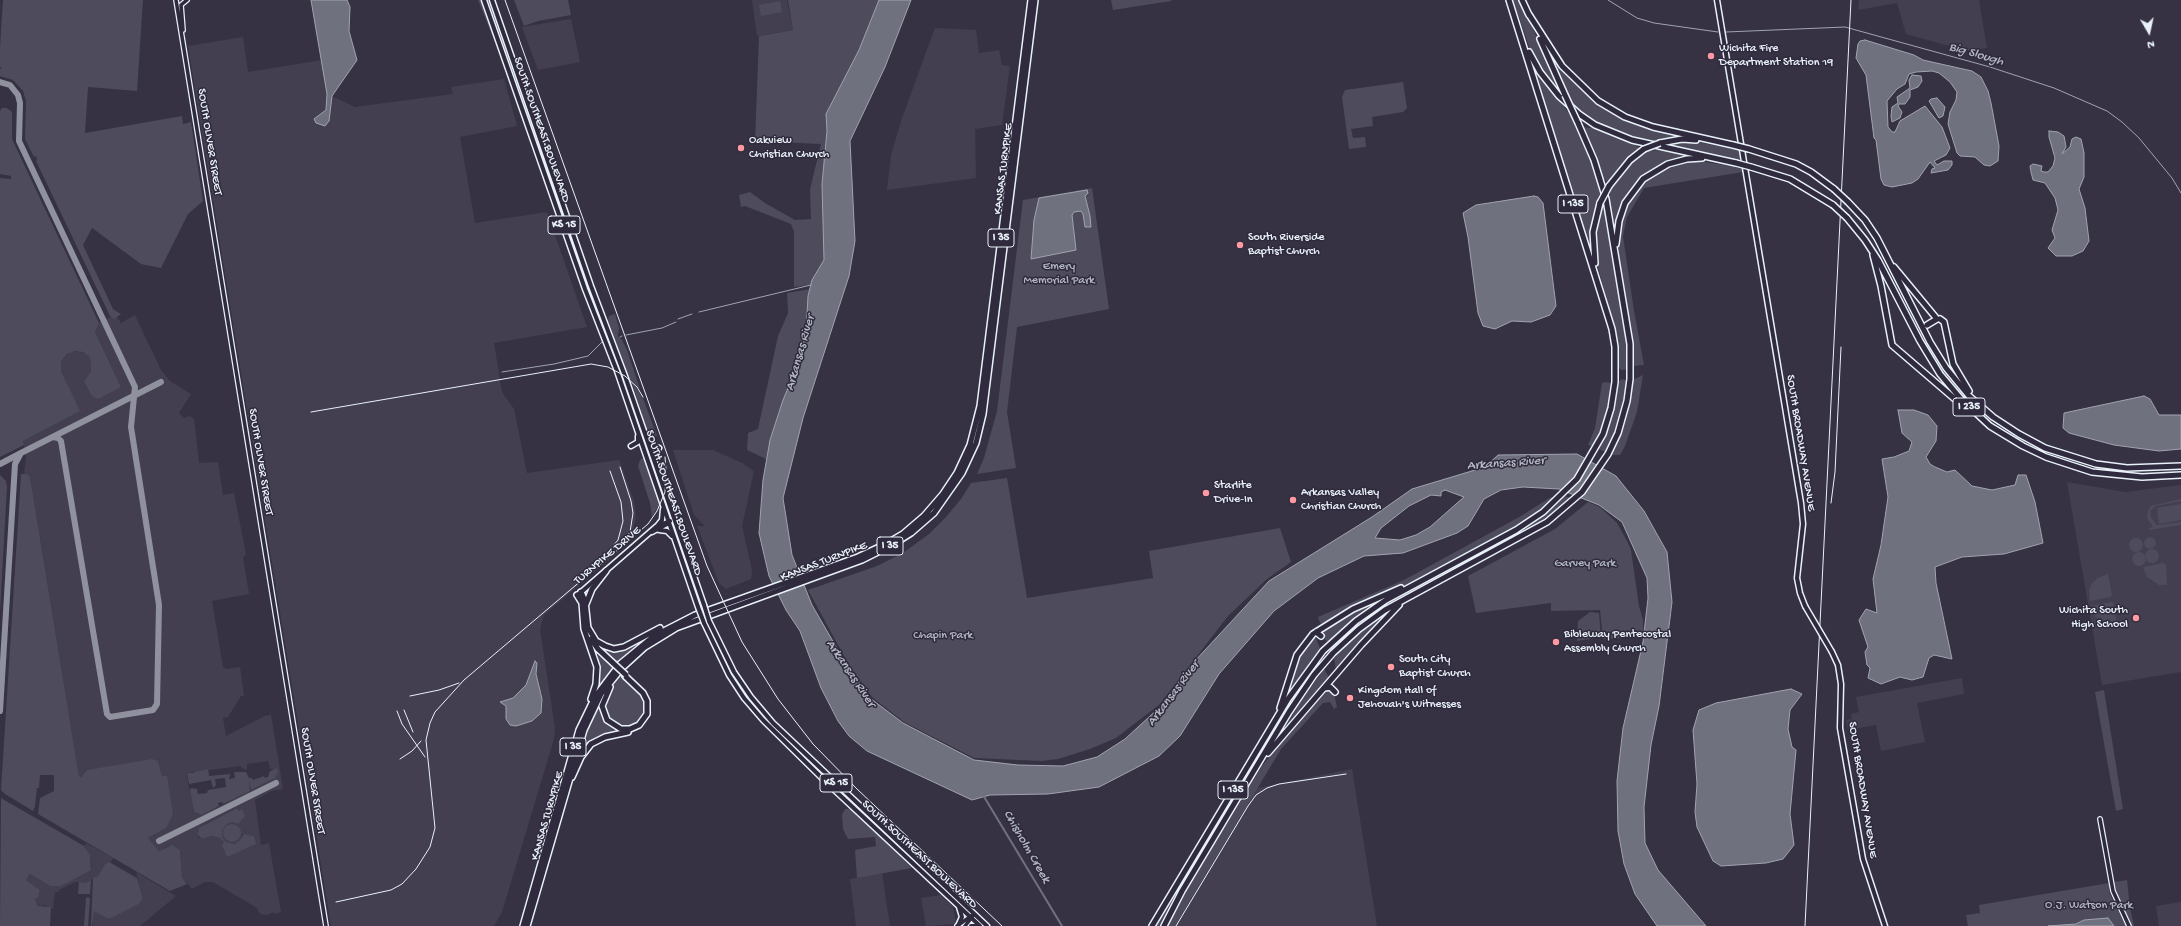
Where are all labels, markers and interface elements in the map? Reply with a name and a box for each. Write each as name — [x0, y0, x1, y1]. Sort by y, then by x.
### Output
north arrow — [2129, 12, 2169, 52]
text: N — [2146, 37, 2155, 50]
water label: Big Slough — [1947, 40, 2005, 70]
place label: Wichita Fire Department Station 19 — [1719, 42, 1833, 70]
marker: Wichita Fire Department Station 19 — [1706, 51, 1716, 61]
street label: SOUTH SOUTHEAST BOULEVARD — [509, 55, 573, 205]
street label: SOUTH OLIVER STREET — [193, 88, 225, 196]
street label: KANSAS TURNPIKE — [991, 123, 1017, 215]
place label: Oakview Christian Church — [749, 134, 829, 162]
marker: Oakview Christian Church — [736, 143, 746, 153]
road number: I 135 — [1558, 195, 1588, 213]
road number: KS 15 — [548, 216, 580, 234]
road number: I 35 — [988, 229, 1014, 247]
place label: South Riverside Baptist Church — [1248, 231, 1324, 259]
marker: South Riverside Baptist Church — [1235, 240, 1245, 250]
park label: Emery Memorial Park — [1023, 260, 1095, 288]
water label: Arkansas River — [783, 313, 819, 393]
street label: SOUTH BROADWAY AVENUE — [1782, 374, 1818, 512]
road number: I 235 — [1953, 398, 1985, 416]
street label: SOUTH OLIVER STREET — [244, 408, 276, 516]
street label: SOUTH SOUTHEAST BOULEVARD — [641, 428, 705, 578]
water label: Arkansas River — [1467, 453, 1545, 475]
place label: Starlite Drive-In — [1214, 479, 1253, 507]
place label: Arkansas Valley Christian Church — [1301, 486, 1381, 514]
marker: Starlite Drive-In — [1201, 488, 1211, 498]
marker: Arkansas Valley Christian Church — [1288, 495, 1298, 505]
street label: TURNPIKE DRIVE — [571, 524, 645, 588]
road number: I 35 — [877, 537, 903, 555]
street label: KANSAS TURNPIKE — [779, 539, 869, 585]
park label: Garvey Park — [1554, 557, 1616, 571]
place label: Wichita South High School — [2059, 604, 2128, 632]
marker: Wichita South High School — [2131, 613, 2141, 623]
place label: Bibleway Pentecostal Assembly Church — [1564, 628, 1671, 656]
park label: Chapin Park — [913, 629, 973, 643]
water label: Arkansas River — [822, 637, 878, 711]
marker: Bibleway Pentecostal Assembly Church — [1551, 637, 1561, 647]
place label: South City Baptist Church — [1399, 653, 1471, 681]
water label: Arkansas River — [1144, 658, 1204, 730]
marker: South City Baptist Church — [1386, 662, 1396, 672]
place label: Kingdom Hall of Jehovah's Witnesses — [1358, 684, 1461, 712]
marker: Kingdom Hall of Jehovah's Witnesses — [1345, 693, 1355, 703]
street label: SOUTH BROADWAY AVENUE — [1844, 721, 1880, 859]
street label: SOUTH OLIVER STREET — [296, 727, 328, 835]
road number: I 35 — [560, 738, 586, 756]
street label: KANSAS TURNPIKE — [528, 770, 568, 862]
road number: KS 15 — [820, 774, 852, 792]
road number: I 135 — [1218, 781, 1248, 799]
street label: SOUTH SOUTHEAST BOULEVARD — [858, 798, 980, 912]
water label: Chisholm Creek — [999, 808, 1053, 886]
park label: O.J. Watson Park — [2045, 899, 2133, 913]

